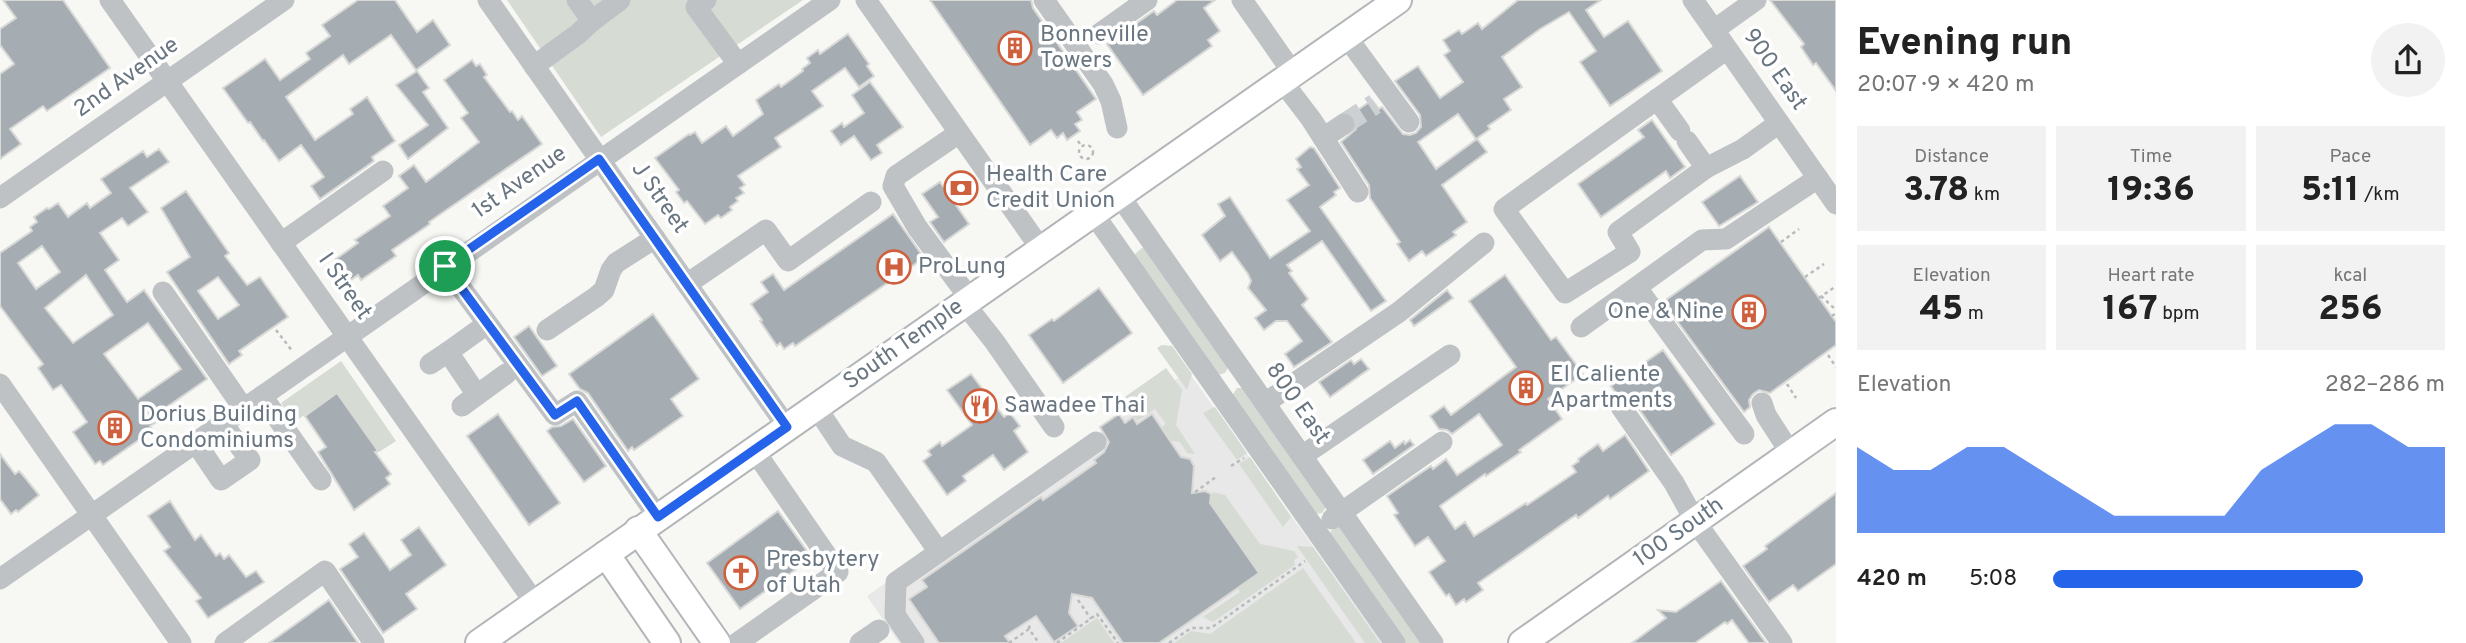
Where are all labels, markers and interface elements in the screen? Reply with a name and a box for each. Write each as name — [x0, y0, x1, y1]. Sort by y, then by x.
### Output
text: Evening run — [1857, 20, 2072, 69]
place label: Bonneville Towers — [1040, 21, 1149, 76]
street label: 900 East — [1735, 23, 1813, 117]
button: share — [2371, 23, 2445, 97]
building icon: Bonneville Towers — [996, 29, 1034, 67]
street label: 2nd Avenue — [69, 31, 185, 125]
text: 20:07 · 9 × 420 m — [1857, 71, 2034, 100]
street label: 1st Avenue — [467, 140, 573, 226]
text: Distance — [1914, 145, 1989, 169]
text: Time — [2130, 145, 2172, 169]
text: Pace — [2329, 145, 2371, 169]
street label: J Street — [624, 156, 694, 240]
place label: Health Care Credit Union — [986, 161, 1115, 216]
bank icon: Health Care Credit Union — [942, 169, 980, 207]
text: 3.78 — [1903, 169, 1969, 213]
text: 19:36 — [2107, 169, 2195, 213]
text: 5:11 — [2301, 169, 2360, 213]
text: km — [1969, 183, 2000, 207]
text: /km — [2360, 183, 2400, 207]
pin — [415, 236, 475, 296]
icon: arrive — [426, 247, 464, 285]
street label: I Street — [311, 248, 377, 326]
hospital icon: ProLung — [875, 248, 913, 286]
place label: ProLung — [918, 253, 1006, 282]
text: Elevation — [1913, 264, 1991, 288]
text: Heart rate — [2108, 264, 2194, 288]
text: kcal — [2333, 264, 2367, 288]
text: 45 — [1919, 288, 1963, 332]
text: 167 — [2102, 288, 2158, 332]
text: 256 — [2318, 288, 2383, 332]
street label: South Temple — [838, 293, 970, 397]
building icon: One & Nine — [1730, 293, 1768, 331]
place label: One & Nine — [1607, 298, 1724, 327]
text: m — [1963, 302, 1984, 326]
text: bpm — [2158, 302, 2200, 326]
street label: 800 East — [1258, 357, 1336, 451]
place label: El Caliente Apartments — [1550, 361, 1673, 416]
building icon: El Caliente Apartments — [1507, 369, 1545, 407]
text: Elevation — [1857, 371, 1952, 400]
text: 282–286 m — [2325, 371, 2445, 400]
restaurant icon: Sawadee Thai — [961, 387, 999, 425]
place label: Sawadee Thai — [1004, 392, 1145, 421]
place label: Dorius Building Condominiums — [140, 401, 297, 456]
building icon: Dorius Building Condominiums — [96, 409, 134, 447]
street label: 100 South — [1628, 491, 1730, 575]
place label: Presbytery of Utah — [766, 546, 879, 601]
church icon: Presbytery of Utah — [722, 554, 760, 592]
text: 420 m — [1857, 565, 1927, 594]
text: 5:08 — [1969, 565, 2017, 594]

